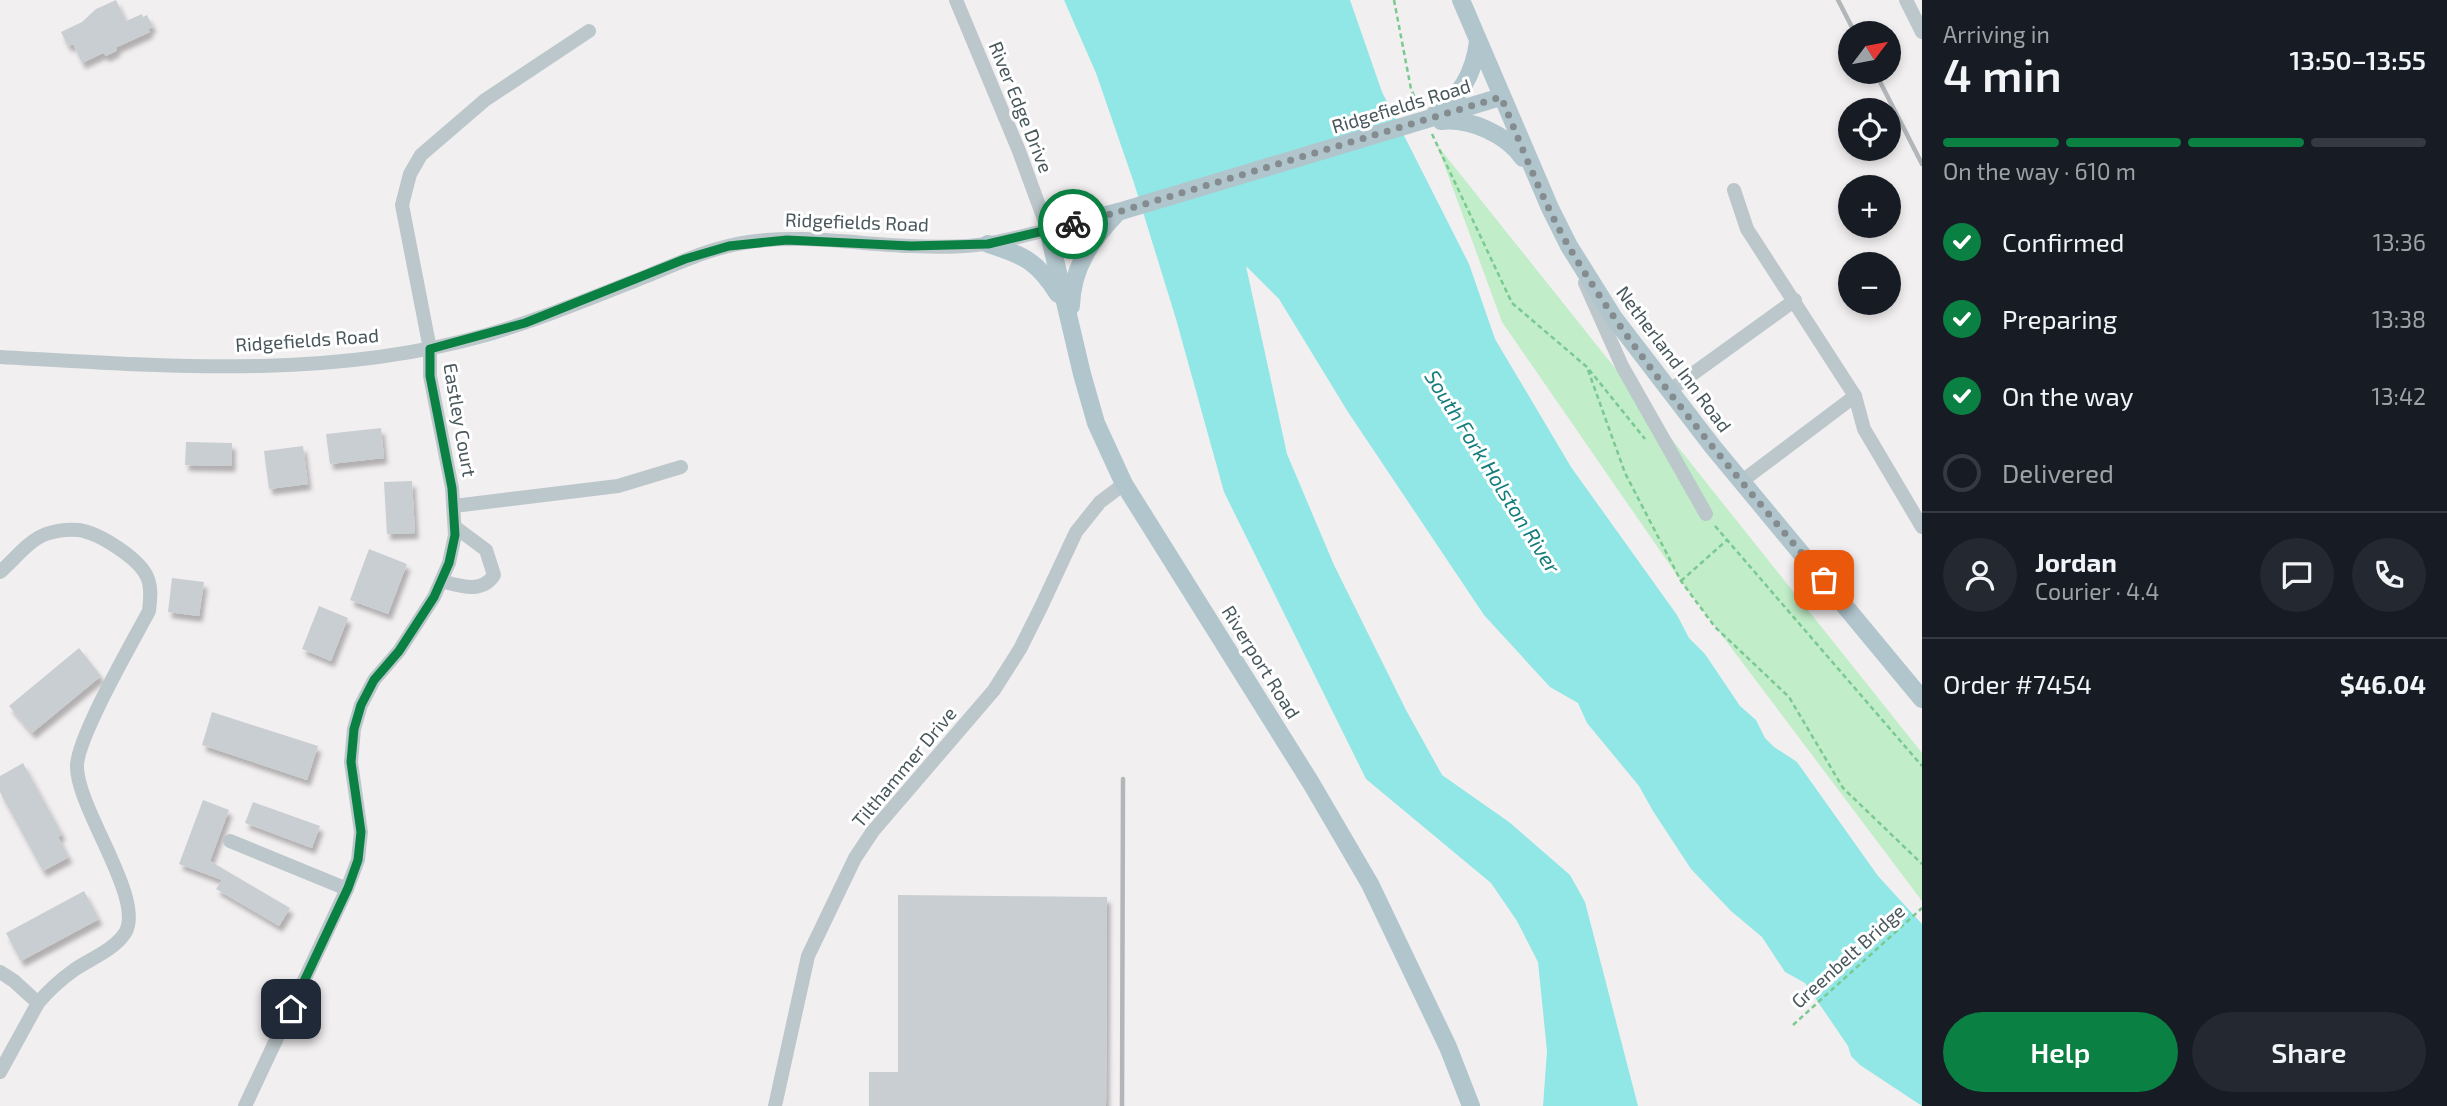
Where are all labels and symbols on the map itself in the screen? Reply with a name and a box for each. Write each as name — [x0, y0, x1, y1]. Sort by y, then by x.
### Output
north arrow — [1838, 21, 1900, 84]
street label: River Edge Drive — [985, 38, 1058, 176]
street label: Ridgefields Road — [1329, 73, 1473, 138]
courier — [1038, 189, 1108, 259]
street label: Ridgefields Road — [785, 207, 929, 236]
street label: Netherland Inn Road — [1612, 281, 1737, 436]
street label: Ridgefields Road — [234, 323, 380, 356]
street label: Eastley Court — [439, 361, 482, 479]
water label: South Fork Holston River — [1420, 365, 1567, 578]
pin — [1794, 550, 1854, 610]
street label: Riverport Road — [1218, 601, 1305, 722]
street label: Tilthammer Drive — [847, 702, 961, 832]
street label: Greenbelt Bridge — [1786, 899, 1909, 1013]
pin — [261, 979, 321, 1039]

